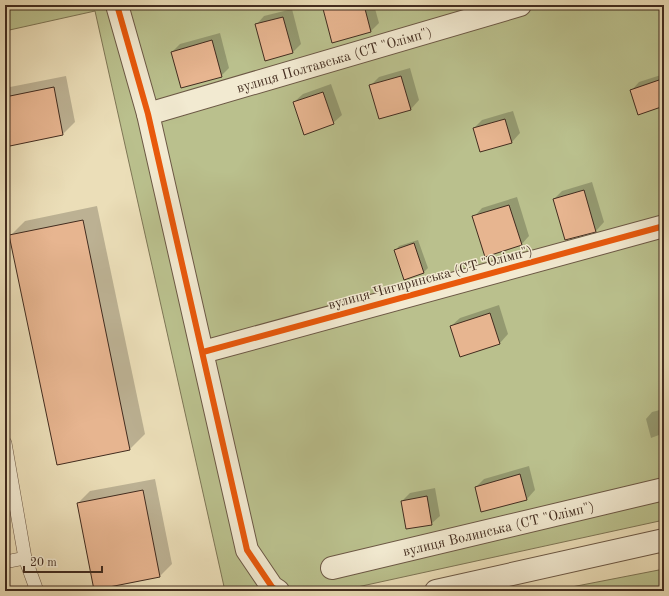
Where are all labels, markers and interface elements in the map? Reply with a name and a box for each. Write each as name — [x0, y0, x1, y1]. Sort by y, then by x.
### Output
street label: вулиця Полтавська (СТ "Олімп") — [235, 25, 434, 96]
street label: вулиця Чигиринська (СТ "Олімп") — [327, 244, 534, 312]
street label: вулиця Волинська (СТ "Олімп") — [402, 500, 596, 559]
scale bar — [24, 548, 102, 574]
text: 20 m — [30, 557, 57, 569]

